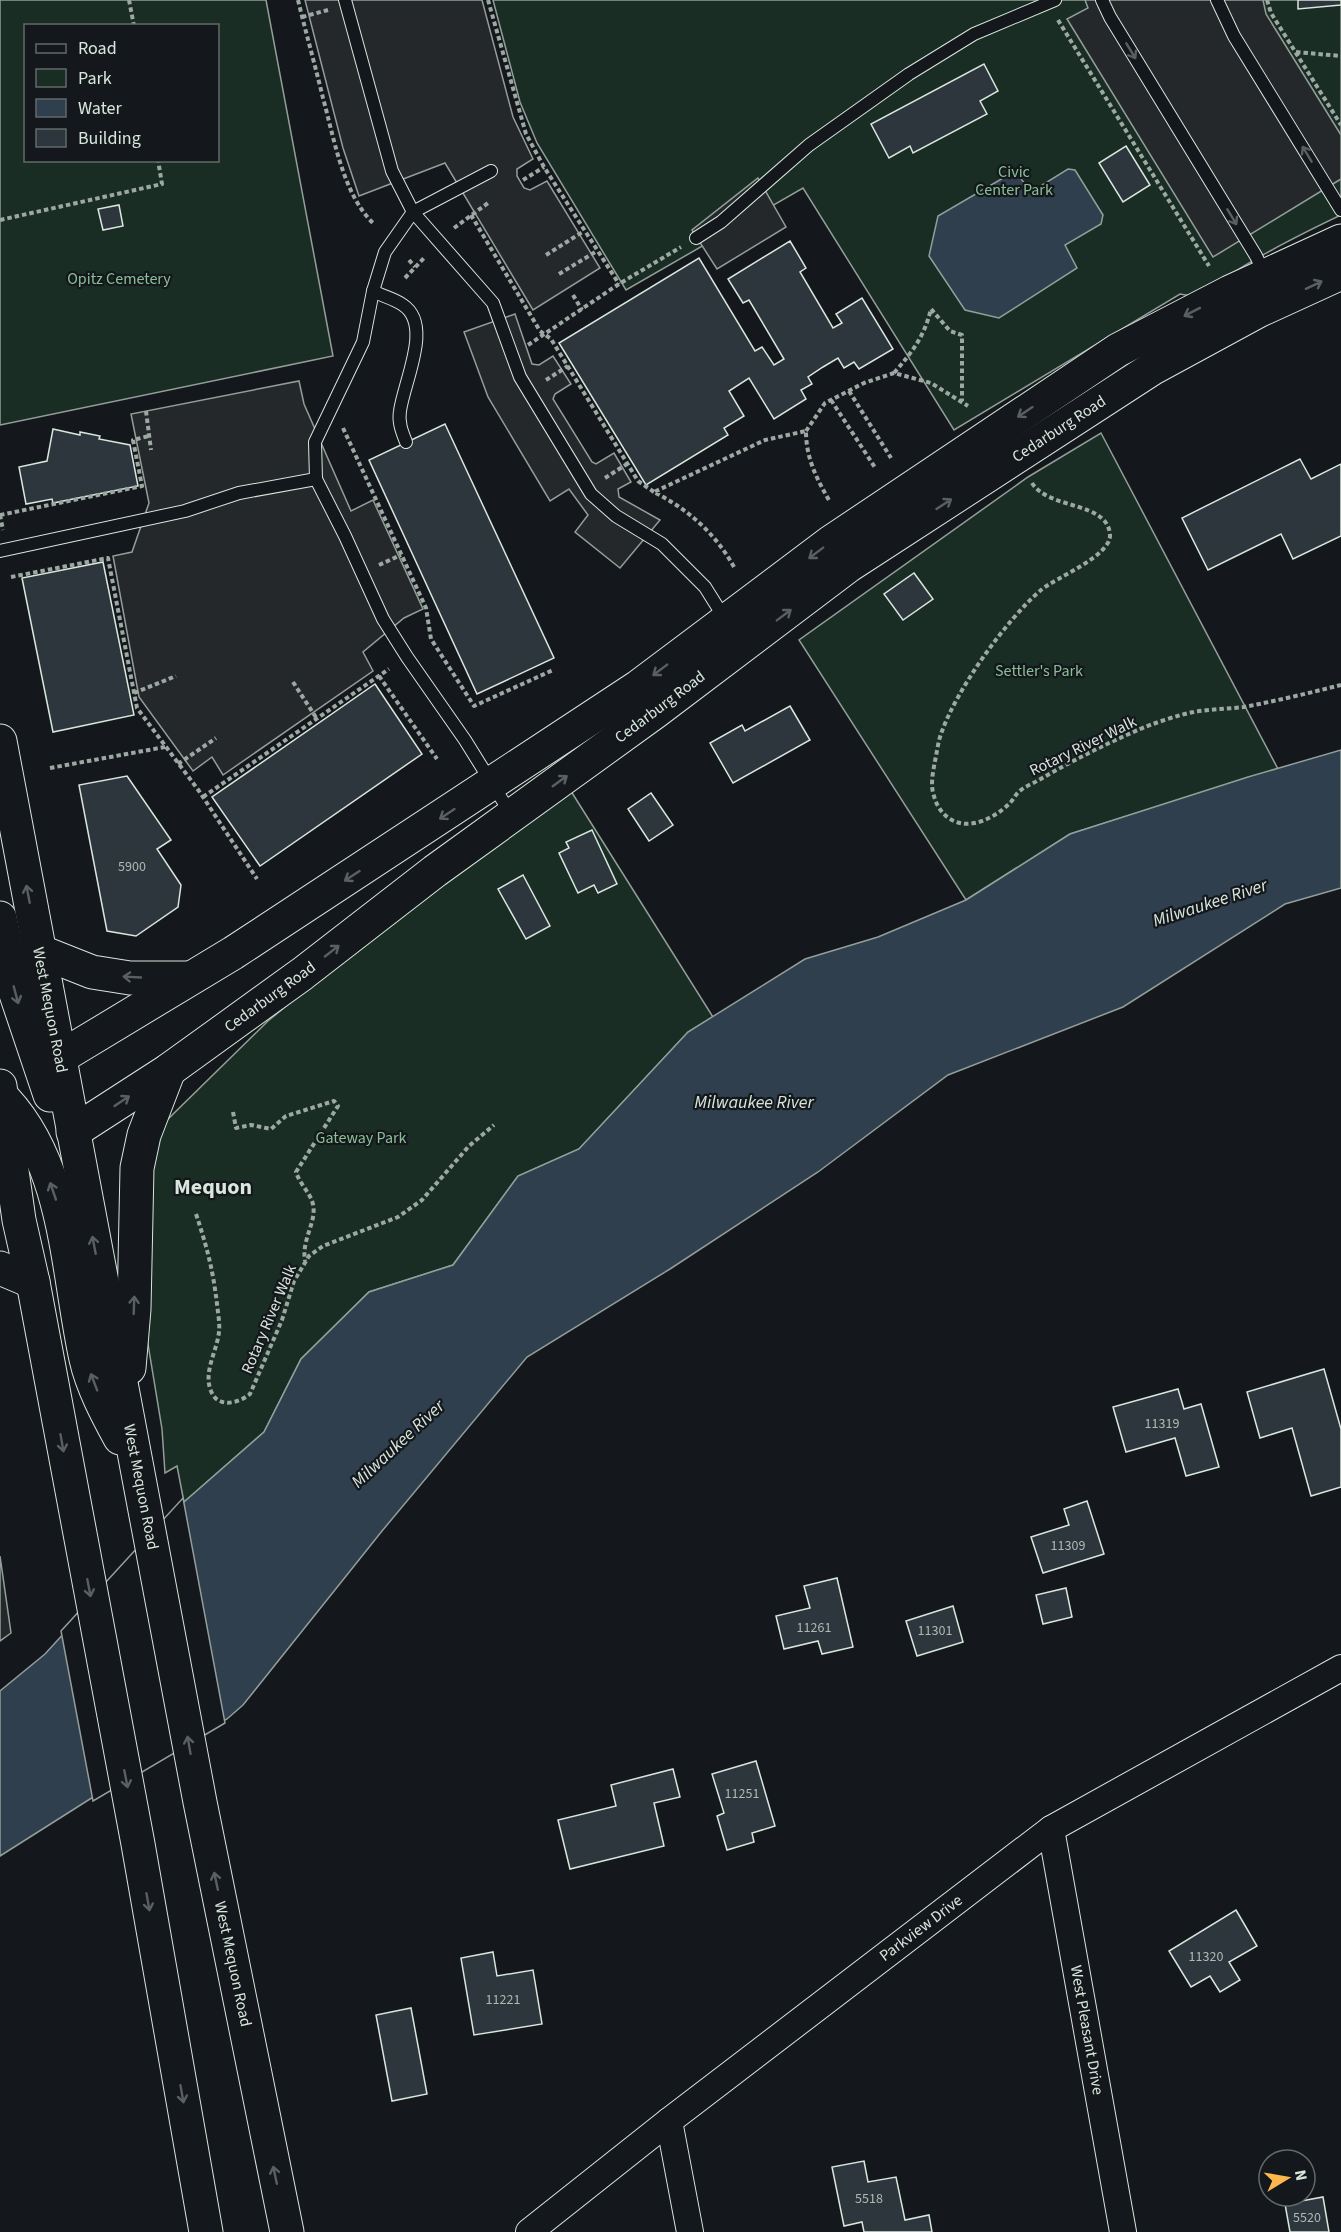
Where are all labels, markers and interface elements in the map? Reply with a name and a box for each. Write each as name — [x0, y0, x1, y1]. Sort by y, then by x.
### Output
legend — [24, 24, 219, 162]
text: Road — [78, 36, 117, 61]
one-way arrow — [1125, 42, 1137, 59]
text: Park — [78, 66, 112, 91]
text: Water — [78, 96, 122, 121]
text: Building — [78, 126, 141, 151]
one-way arrow — [1300, 146, 1312, 163]
park label: Civic Center Park — [975, 161, 1053, 201]
one-way arrow — [1226, 209, 1239, 226]
park label: Opitz Cemetery — [67, 268, 171, 290]
one-way arrow — [1305, 279, 1323, 290]
one-way arrow — [1183, 307, 1201, 318]
street label: Cedarburg Road — [1008, 390, 1110, 468]
one-way arrow — [1017, 406, 1033, 418]
one-way arrow — [935, 498, 952, 510]
one-way arrow — [809, 547, 825, 559]
one-way arrow — [775, 608, 791, 621]
park label: Settler's Park — [995, 660, 1083, 682]
one-way arrow — [653, 664, 669, 676]
street label: Cedarburg Road — [610, 666, 710, 748]
street label: Rotary River Walk — [1026, 711, 1140, 781]
one-way arrow — [551, 775, 567, 787]
one-way arrow — [439, 808, 456, 820]
house number: 5900 — [118, 857, 146, 877]
one-way arrow — [344, 869, 361, 882]
water label: Milwaukee River — [1149, 872, 1271, 933]
one-way arrow — [22, 884, 33, 904]
street label: West Mequon Road — [27, 945, 73, 1075]
one-way arrow — [324, 945, 340, 957]
street label: Cedarburg Road — [220, 956, 320, 1038]
one-way arrow — [123, 972, 142, 983]
one-way arrow — [11, 986, 23, 1005]
water label: Milwaukee River — [694, 1090, 814, 1115]
one-way arrow — [114, 1095, 130, 1107]
park label: Gateway Park — [316, 1127, 407, 1149]
district label: Mequon — [174, 1171, 252, 1203]
one-way arrow — [47, 1182, 58, 1201]
one-way arrow — [88, 1235, 99, 1255]
street label: Rotary River Walk — [236, 1261, 302, 1377]
one-way arrow — [128, 1296, 140, 1316]
one-way arrow — [88, 1373, 99, 1391]
water label: Milwaukee River — [346, 1394, 451, 1494]
house number: 11319 — [1145, 1414, 1179, 1434]
street label: West Mequon Road — [118, 1422, 164, 1552]
one-way arrow — [57, 1432, 68, 1452]
house number: 11309 — [1051, 1536, 1085, 1556]
one-way arrow — [84, 1577, 95, 1597]
house number: 11261 — [797, 1618, 831, 1638]
house number: 11301 — [918, 1621, 952, 1641]
one-way arrow — [183, 1735, 194, 1755]
one-way arrow — [121, 1769, 132, 1788]
house number: 11251 — [725, 1784, 759, 1804]
one-way arrow — [210, 1871, 221, 1891]
street label: Parkview Drive — [875, 1889, 967, 1966]
one-way arrow — [143, 1891, 154, 1911]
street label: West Mequon Road — [209, 1899, 257, 2029]
house number: 11320 — [1189, 1947, 1223, 1967]
street label: West Pleasant Drive — [1065, 1963, 1109, 2097]
house number: 11221 — [486, 1990, 520, 2010]
one-way arrow — [177, 2083, 188, 2103]
north arrow — [1257, 2148, 1317, 2208]
one-way arrow — [269, 2165, 281, 2184]
text: N — [1289, 2168, 1313, 2183]
house number: 5518 — [855, 2189, 883, 2209]
house number: 5520 — [1293, 2208, 1321, 2228]

